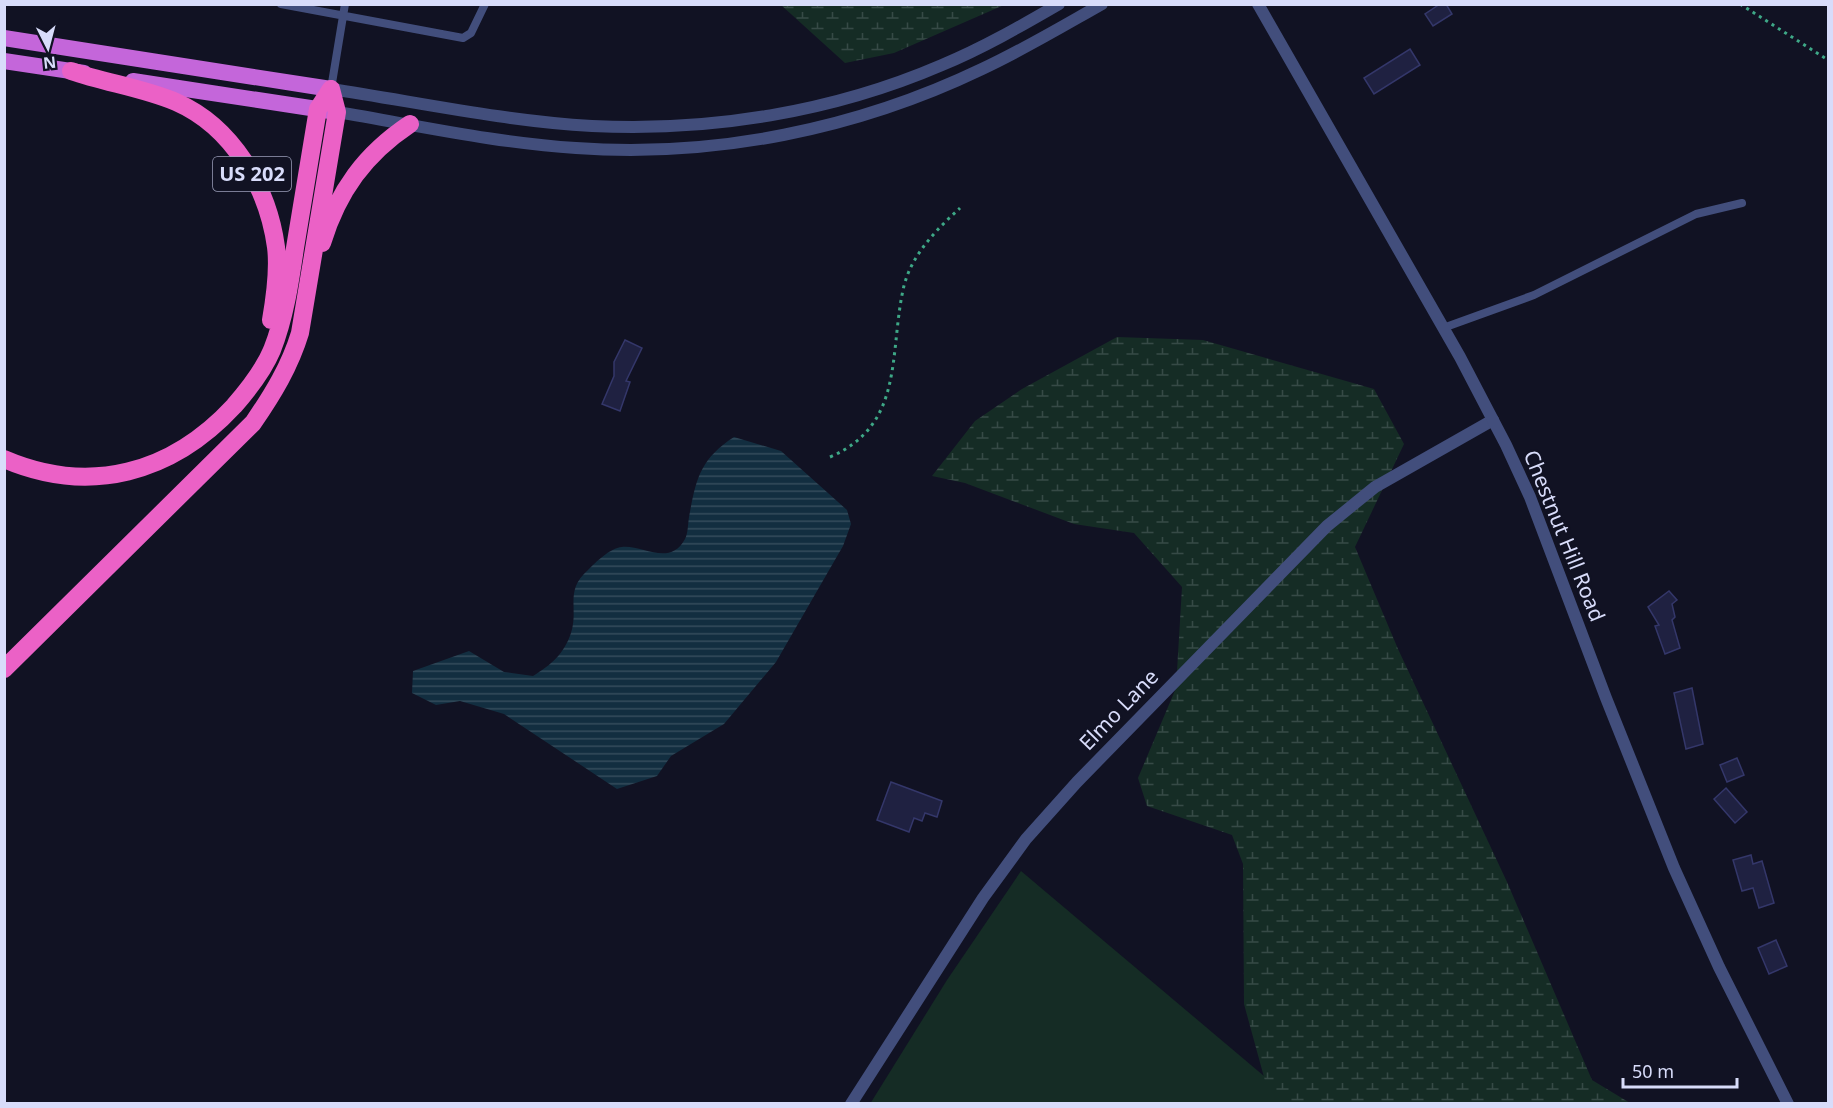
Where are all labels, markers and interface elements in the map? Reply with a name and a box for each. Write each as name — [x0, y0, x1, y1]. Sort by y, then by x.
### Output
north arrow — [18, 18, 78, 78]
text: N — [42, 51, 57, 75]
road number: US 202 — [213, 157, 291, 191]
street label: Chestnut Hill Road — [1518, 446, 1612, 625]
street label: Elmo Lane — [1073, 663, 1164, 756]
scale bar — [1623, 1051, 1737, 1089]
text: 50 m — [1632, 1059, 1674, 1083]

